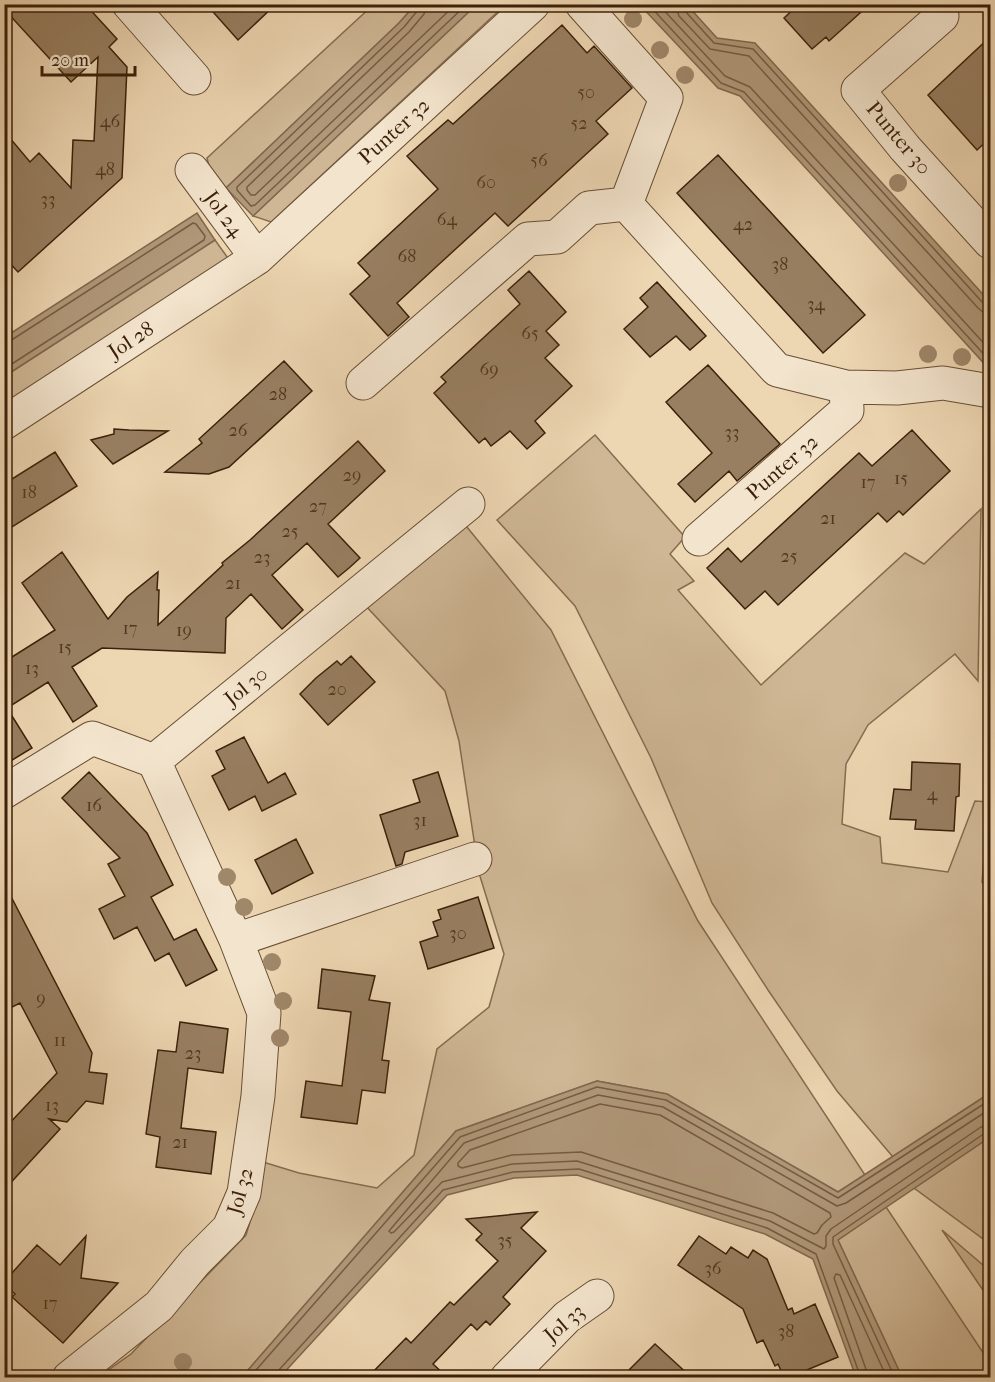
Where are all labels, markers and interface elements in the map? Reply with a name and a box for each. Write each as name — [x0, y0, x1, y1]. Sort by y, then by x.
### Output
scale bar — [42, 39, 135, 77]
text: 20 m — [51, 50, 89, 71]
house number: 50 — [577, 82, 595, 103]
street label: Punter 32 — [354, 93, 435, 169]
street label: Punter 30 — [861, 97, 937, 179]
house number: 46 — [100, 111, 120, 132]
house number: 52 — [570, 113, 588, 134]
house number: 56 — [530, 150, 548, 171]
house number: 48 — [95, 159, 115, 180]
house number: 60 — [476, 172, 496, 193]
street label: Jol 24 — [198, 185, 249, 242]
house number: 33 — [41, 189, 55, 210]
house number: 64 — [437, 209, 458, 230]
house number: 42 — [733, 214, 753, 235]
house number: 68 — [398, 246, 416, 267]
house number: 38 — [772, 254, 788, 275]
house number: 34 — [807, 294, 825, 315]
street label: Jol 28 — [102, 316, 158, 365]
house number: 65 — [521, 323, 539, 344]
house number: 69 — [479, 359, 499, 380]
house number: 28 — [269, 384, 287, 405]
house number: 26 — [228, 420, 248, 441]
house number: 33 — [725, 422, 739, 443]
street label: Punter 32 — [741, 429, 823, 505]
house number: 29 — [343, 465, 361, 486]
house number: 15 — [894, 468, 908, 489]
house number: 17 — [860, 472, 876, 493]
house number: 18 — [21, 482, 37, 503]
house number: 27 — [309, 496, 327, 517]
house number: 21 — [820, 508, 836, 529]
house number: 25 — [281, 521, 299, 542]
house number: 25 — [780, 546, 798, 567]
house number: 23 — [254, 547, 270, 568]
house number: 21 — [225, 573, 241, 594]
house number: 17 — [122, 618, 138, 639]
house number: 19 — [176, 620, 192, 641]
house number: 15 — [58, 637, 72, 658]
house number: 13 — [25, 658, 39, 679]
street label: Jol 30 — [218, 661, 272, 712]
house number: 20 — [327, 679, 347, 700]
house number: 4 — [927, 784, 938, 805]
house number: 16 — [86, 795, 102, 816]
house number: 31 — [413, 810, 427, 831]
house number: 30 — [449, 923, 467, 944]
house number: 9 — [36, 988, 46, 1009]
house number: 11 — [54, 1030, 66, 1051]
house number: 23 — [185, 1043, 201, 1064]
house number: 13 — [45, 1095, 59, 1116]
house number: 21 — [172, 1132, 188, 1153]
street label: Jol 32 — [221, 1165, 258, 1219]
house number: 35 — [497, 1230, 513, 1251]
house number: 36 — [704, 1258, 722, 1279]
house number: 17 — [42, 1293, 58, 1314]
street label: Jol 33 — [537, 1299, 589, 1348]
house number: 38 — [778, 1321, 794, 1342]

